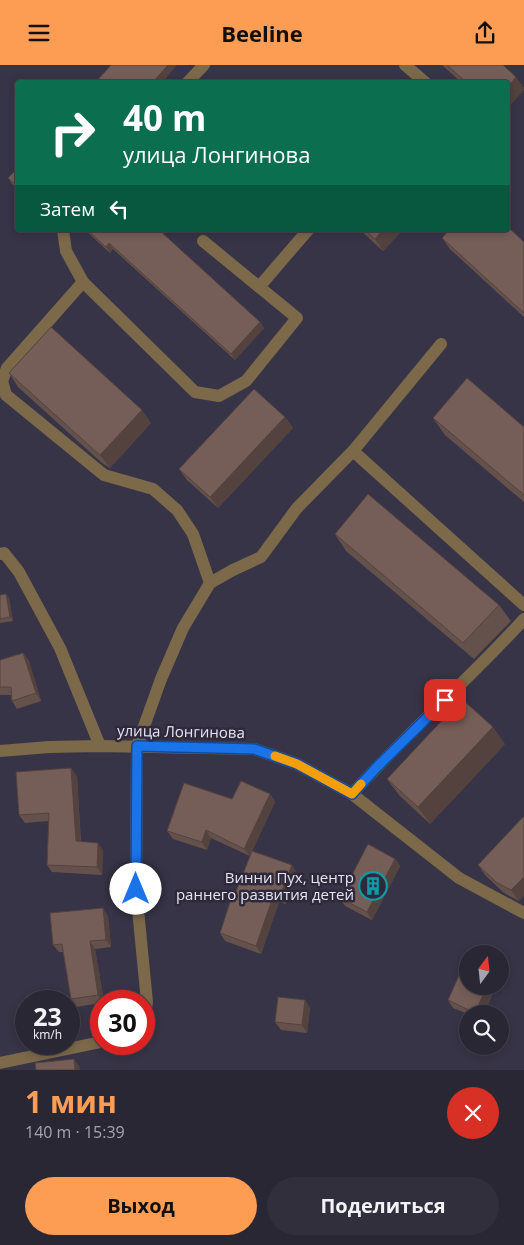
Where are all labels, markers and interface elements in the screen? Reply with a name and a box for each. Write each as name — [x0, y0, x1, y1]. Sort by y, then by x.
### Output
text: Beeline — [221, 18, 303, 48]
icon: menu — [25, 19, 53, 47]
icon: share — [471, 19, 499, 47]
text: 40 m — [123, 94, 206, 141]
icon: right — [40, 100, 105, 165]
text: улица Лонгинова — [123, 139, 310, 169]
icon: left — [105, 195, 133, 223]
text: Затем — [40, 196, 95, 222]
pin — [424, 679, 466, 721]
icon: arrive — [431, 686, 459, 714]
street label: улица Лонгинова — [117, 720, 245, 742]
position arrow — [109, 862, 161, 914]
place label: Винни Пух, центр раннего развития детей — [176, 867, 354, 904]
building icon: Винни Пух, центр раннего развития детей — [358, 871, 388, 901]
north arrow — [459, 945, 509, 995]
map controls — [459, 945, 509, 1055]
speed limit sign: 30 — [90, 990, 155, 1055]
text: 23 — [33, 999, 62, 1033]
button: search — [459, 1005, 509, 1055]
text: km/h — [33, 1026, 62, 1043]
text: 1 мин — [25, 1081, 117, 1122]
button: close — [447, 1087, 499, 1139]
text: 140 m · 15:39 — [25, 1121, 125, 1143]
button: Выход — [25, 1177, 257, 1235]
button: Поделиться — [267, 1177, 499, 1235]

